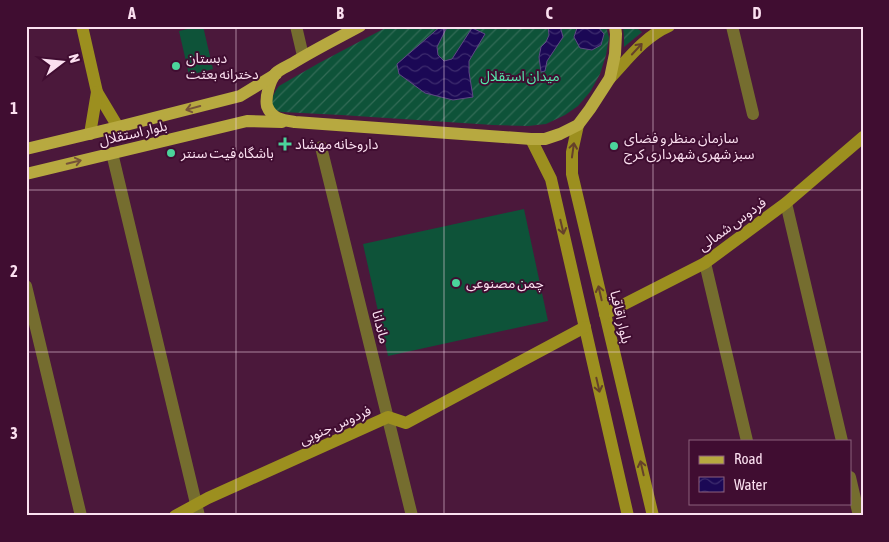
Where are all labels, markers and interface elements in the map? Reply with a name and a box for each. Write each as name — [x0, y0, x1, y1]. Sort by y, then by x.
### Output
text: A — [127, 4, 136, 22]
text: B — [336, 4, 344, 22]
text: C — [545, 4, 553, 22]
text: D — [753, 4, 762, 22]
north arrow — [38, 38, 88, 88]
one-way arrow — [631, 43, 643, 56]
place label: دبستان دخترانه بعثت — [186, 50, 259, 83]
text: N — [66, 52, 83, 65]
marker: دبستان دخترانه بعثت — [170, 60, 182, 72]
park label: میدان استقلال — [480, 68, 560, 85]
text: 1 — [10, 99, 18, 117]
one-way arrow — [185, 104, 201, 113]
street label: بلوار استقلال — [97, 117, 169, 150]
place label: سازمان منظر و فضای سبز شهری شهرداری کرج — [624, 130, 755, 165]
place label: داروخانه مهشاد — [295, 136, 379, 153]
marker: داروخانه مهشاد — [279, 138, 291, 150]
marker: سازمان منظر و فضای سبز شهری شهرداری کرج — [608, 140, 620, 152]
one-way arrow — [568, 142, 578, 158]
place label: باشگاه فیت سنتر — [180, 145, 274, 162]
marker: باشگاه فیت سنتر — [165, 147, 177, 159]
one-way arrow — [65, 157, 81, 166]
street label: فردوس شمالی — [695, 194, 770, 255]
one-way arrow — [558, 218, 567, 234]
text: 2 — [10, 262, 18, 280]
place label: چمن مصنوعی — [466, 275, 544, 293]
marker: چمن مصنوعی — [450, 277, 462, 289]
one-way arrow — [595, 286, 604, 302]
street label: بلوار اقاقیا — [606, 289, 635, 346]
street label: ماندانا — [369, 309, 393, 345]
one-way arrow — [594, 376, 603, 392]
street label: فردوس جنوبی — [297, 402, 374, 449]
text: 3 — [10, 424, 18, 442]
legend — [689, 440, 852, 504]
text: Road — [734, 450, 763, 467]
one-way arrow — [637, 461, 646, 477]
text: Water — [734, 476, 767, 493]

